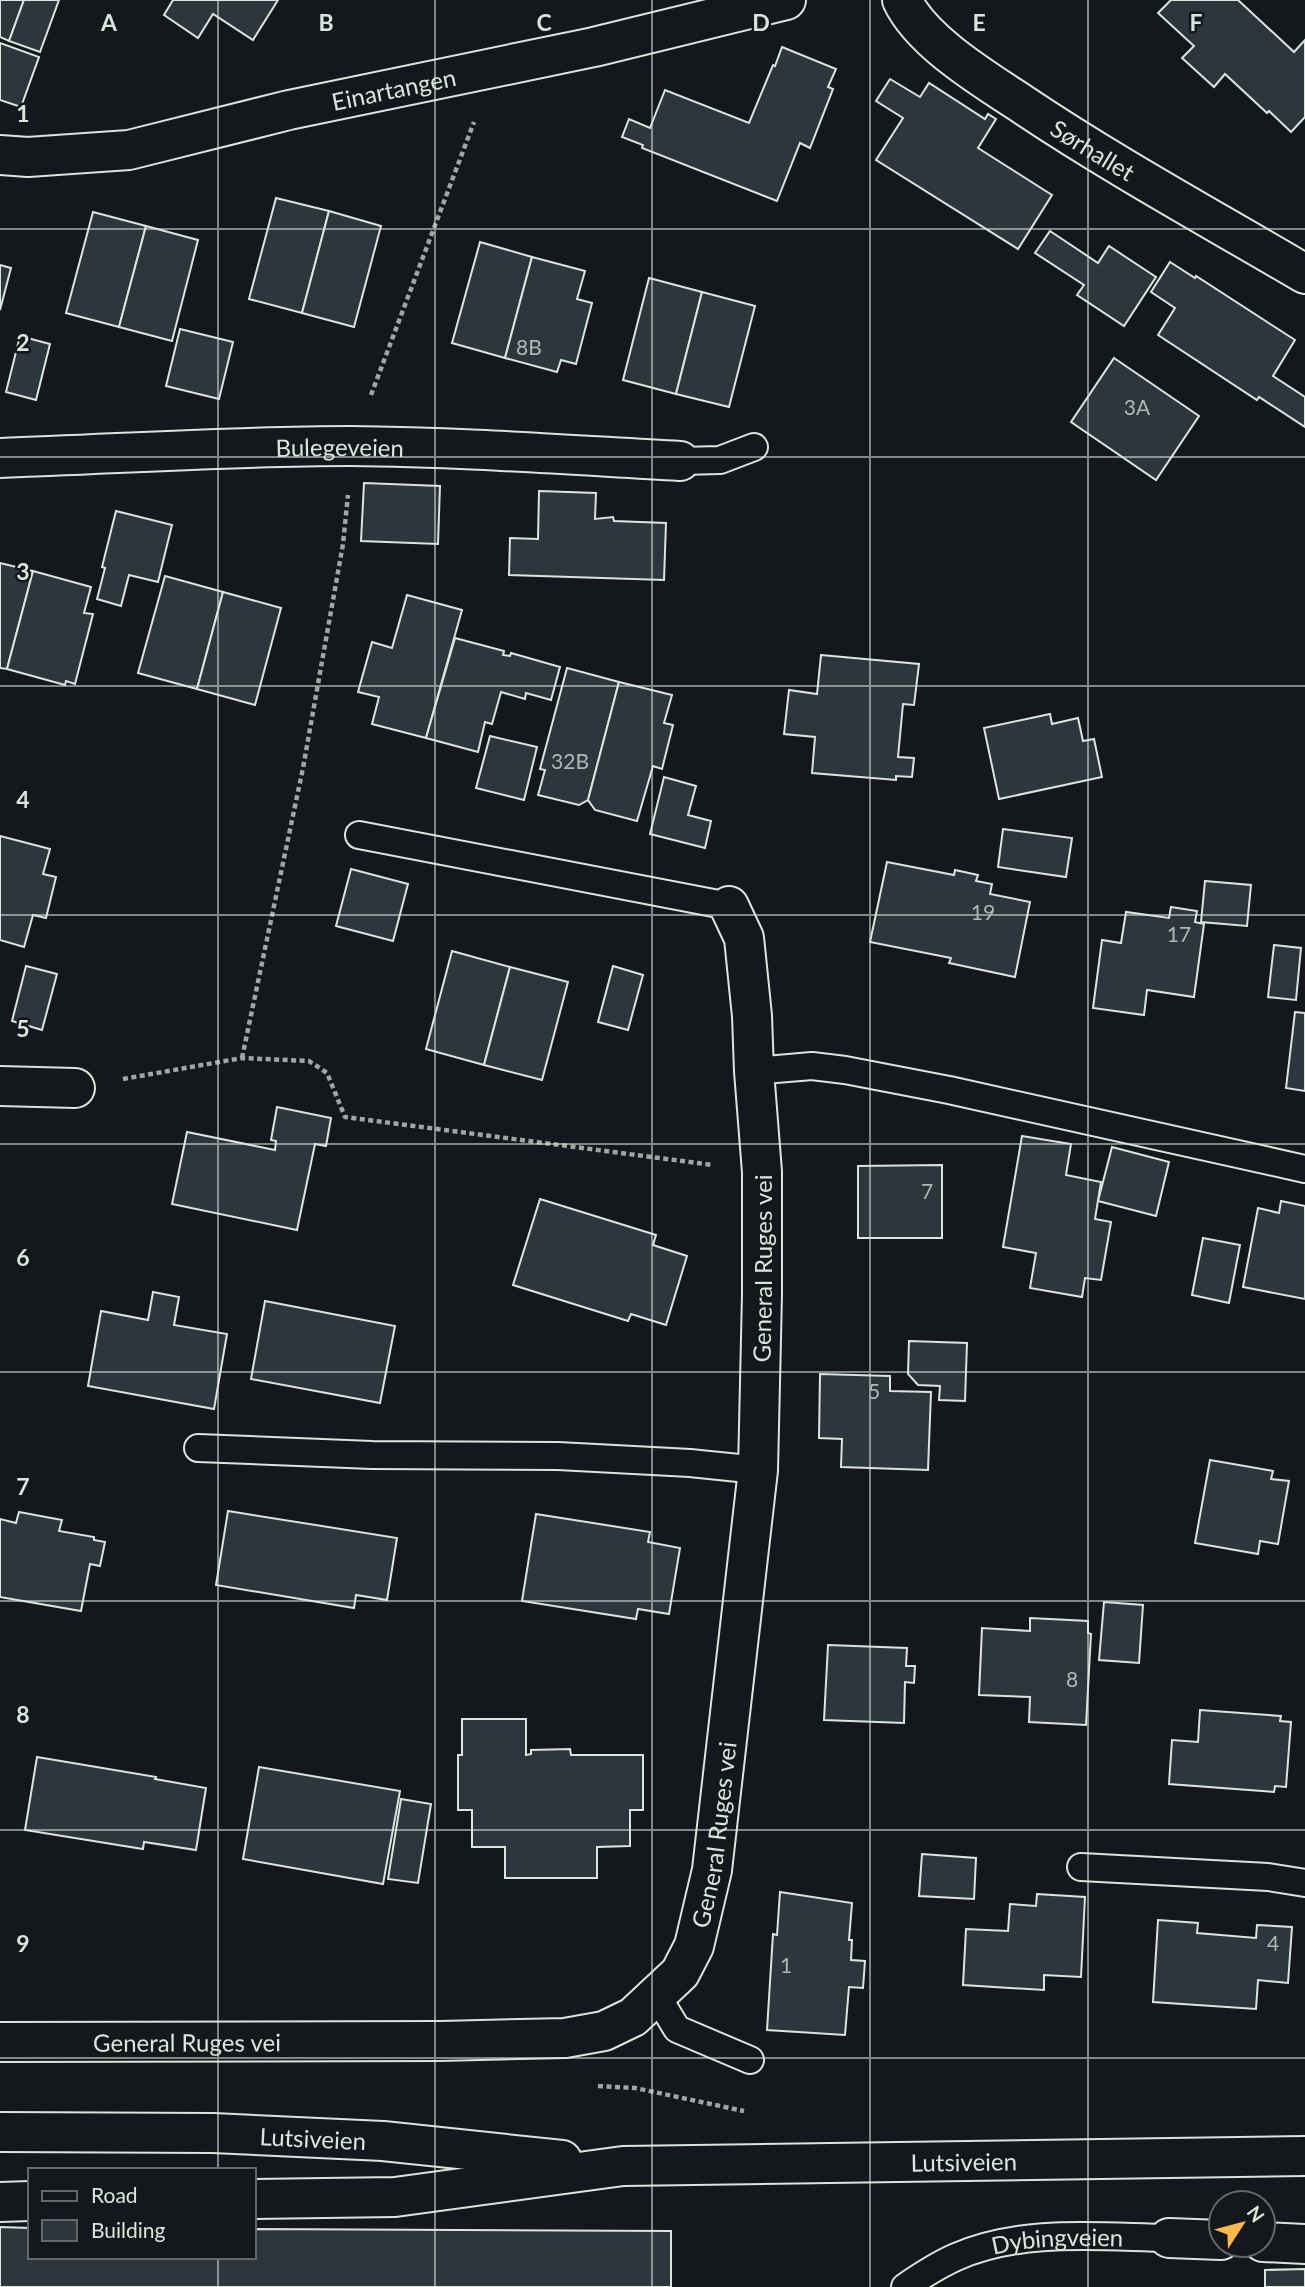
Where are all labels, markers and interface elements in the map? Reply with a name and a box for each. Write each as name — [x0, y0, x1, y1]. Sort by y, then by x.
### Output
text: A — [100, 8, 118, 36]
text: B — [318, 8, 334, 36]
text: C — [536, 8, 552, 36]
text: D — [752, 8, 770, 36]
text: E — [972, 8, 986, 36]
text: F — [1189, 8, 1203, 36]
street label: Einartangen — [329, 61, 458, 115]
text: 1 — [16, 99, 30, 127]
street label: Sørhallet — [1046, 113, 1141, 186]
text: 2 — [16, 328, 30, 356]
house number: 8B — [516, 334, 542, 359]
house number: 3A — [1124, 394, 1151, 419]
street label: Bulegeveien — [275, 431, 404, 462]
text: 3 — [16, 557, 30, 585]
house number: 32B — [551, 748, 589, 773]
text: 4 — [16, 785, 30, 813]
house number: 19 — [971, 899, 995, 924]
house number: 17 — [1167, 921, 1191, 946]
text: 5 — [16, 1014, 30, 1042]
street label: General Ruges vei — [746, 1174, 777, 1363]
house number: 7 — [921, 1178, 933, 1203]
text: 6 — [16, 1243, 30, 1271]
house number: 5 — [868, 1378, 880, 1403]
text: 7 — [16, 1472, 30, 1500]
house number: 8 — [1066, 1666, 1078, 1691]
text: 8 — [16, 1700, 30, 1728]
street label: General Ruges vei — [684, 1740, 741, 1930]
text: 9 — [16, 1929, 30, 1957]
house number: 4 — [1267, 1930, 1279, 1955]
house number: 1 — [780, 1952, 792, 1977]
street label: General Ruges vei — [93, 2027, 281, 2056]
street label: Lutsiveien — [259, 2121, 367, 2155]
street label: Lutsiveien — [910, 2146, 1017, 2176]
legend — [28, 2168, 256, 2259]
text: Road — [91, 2182, 138, 2207]
north arrow — [1207, 2189, 1277, 2259]
text: N — [1243, 2201, 1270, 2226]
text: Building — [91, 2217, 166, 2242]
street label: Dybingveien — [989, 2221, 1124, 2259]

